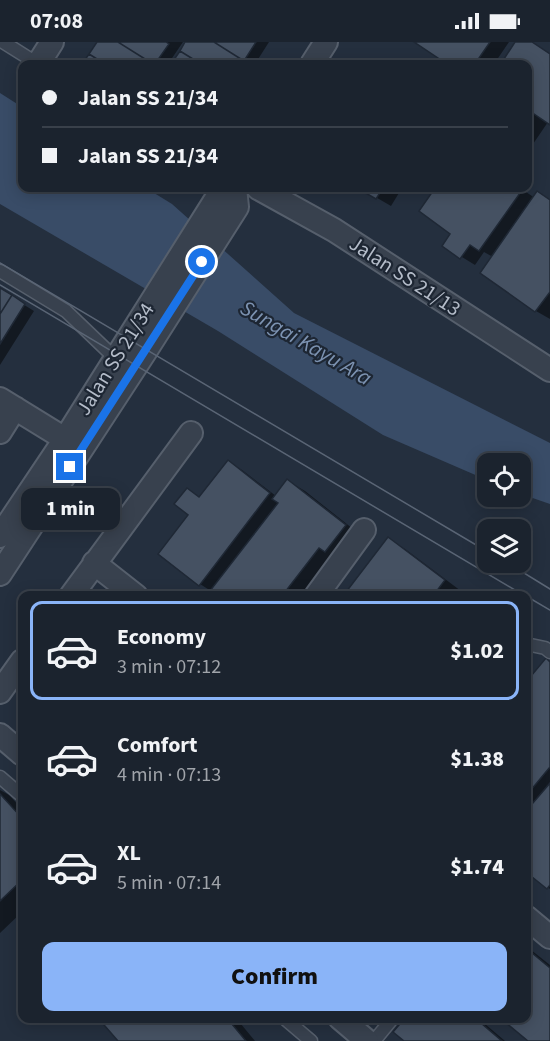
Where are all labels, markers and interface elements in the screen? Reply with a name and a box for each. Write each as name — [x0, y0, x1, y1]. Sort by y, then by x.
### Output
text: 07:08 — [30, 5, 83, 37]
text: Jalan SS 21/34 — [78, 82, 218, 114]
text: Jalan SS 21/34 — [78, 140, 218, 172]
street label: Jalan SS 21/13 — [343, 229, 467, 323]
route start — [188, 248, 215, 275]
water label: Sungai Kayu Ara — [234, 292, 378, 394]
street label: Jalan SS 21/34 — [68, 297, 162, 421]
route end — [56, 453, 83, 480]
map controls — [477, 453, 531, 573]
button: locate — [477, 453, 531, 507]
callout: 1 min — [20, 488, 119, 530]
text: 1 min — [46, 495, 95, 523]
button: layers — [477, 519, 531, 573]
text: Economy — [117, 621, 206, 653]
icon: car — [45, 624, 99, 678]
text: $1.02 — [450, 635, 504, 667]
text: 3 min · 07:12 — [117, 653, 221, 681]
text: Comfort — [117, 729, 198, 761]
icon: car — [45, 732, 99, 786]
text: $1.38 — [450, 743, 504, 775]
text: 4 min · 07:13 — [117, 761, 221, 789]
text: XL — [117, 837, 141, 869]
icon: car — [45, 840, 99, 894]
text: $1.74 — [450, 851, 504, 883]
text: 5 min · 07:14 — [117, 869, 221, 897]
button: Confirm — [42, 942, 507, 1011]

